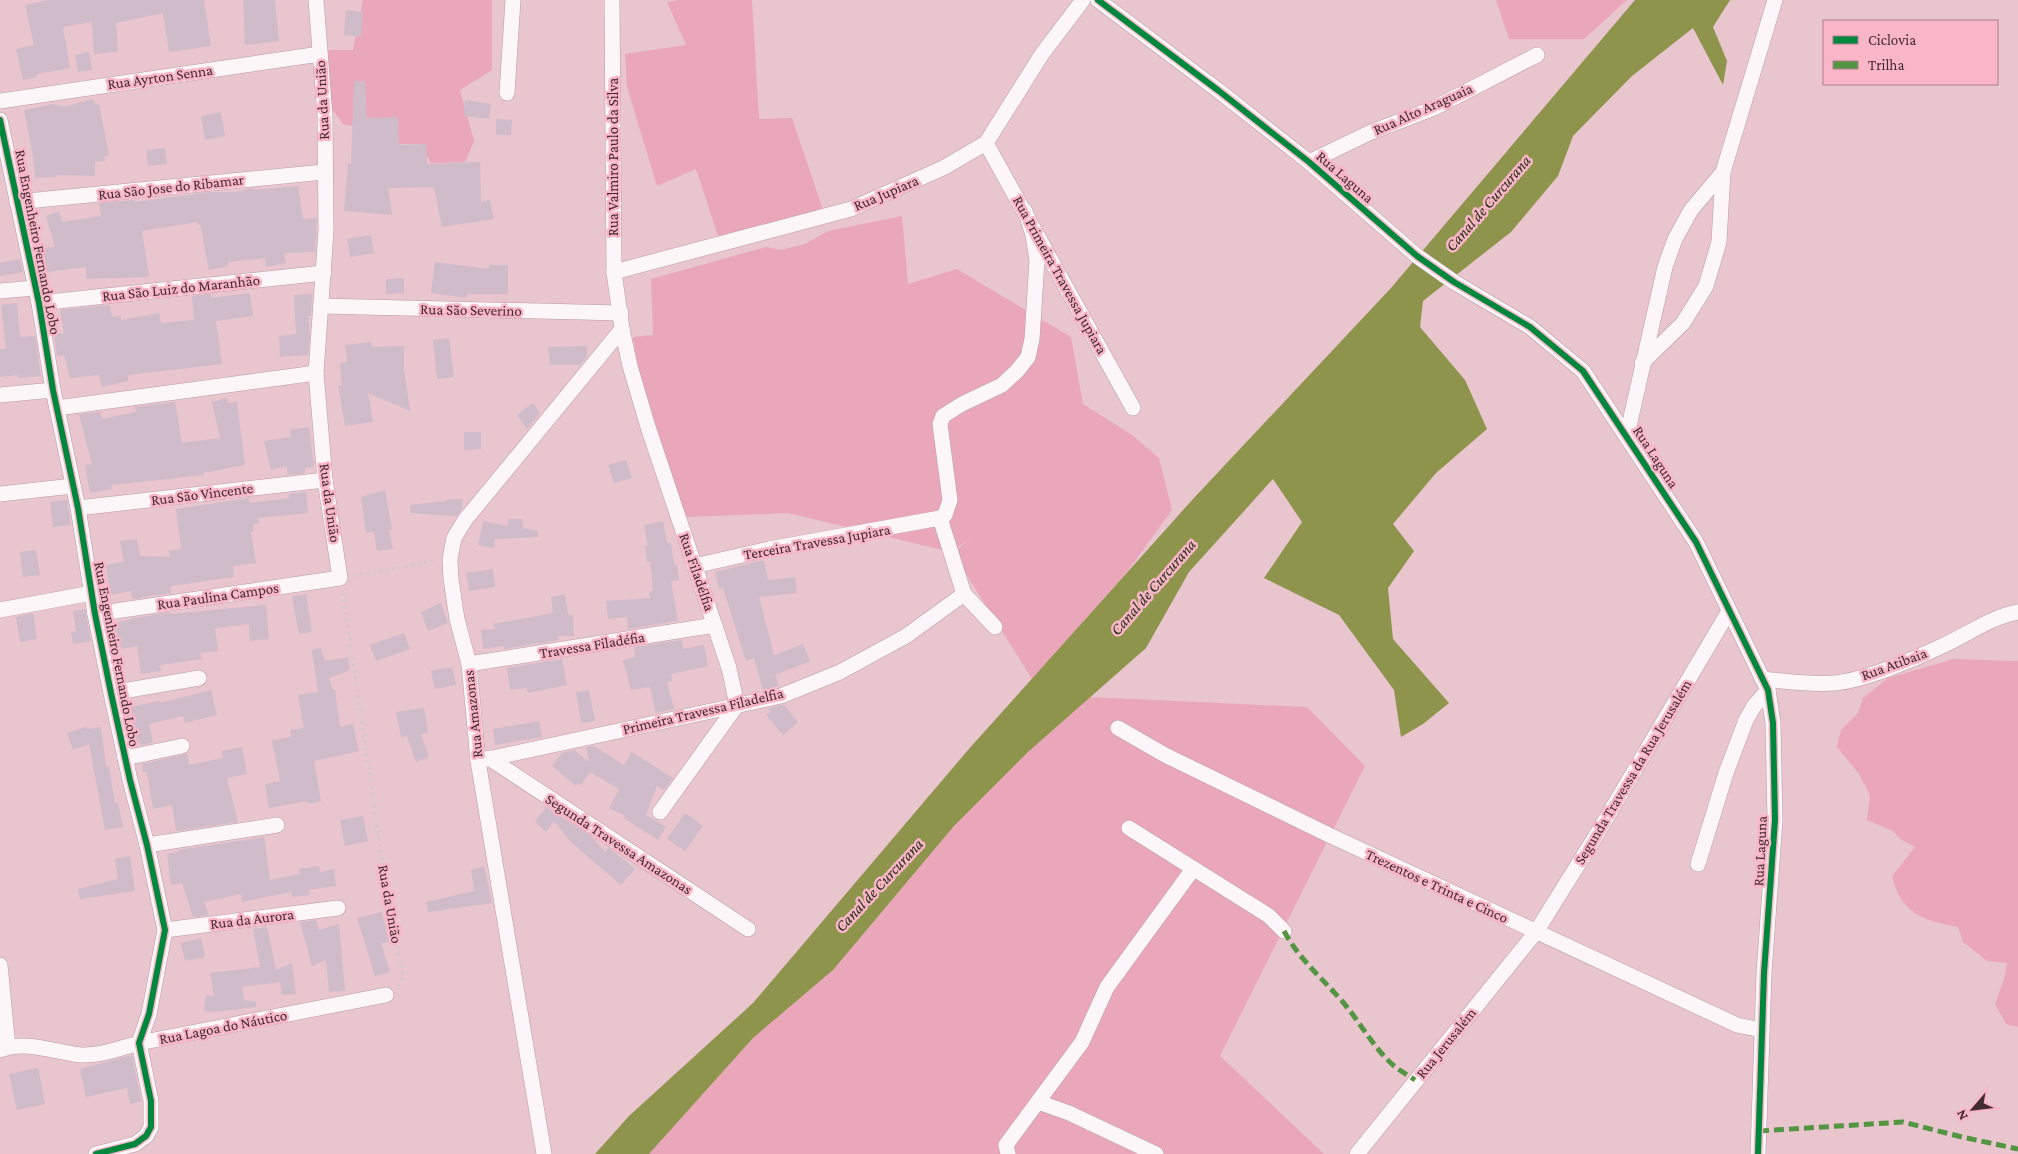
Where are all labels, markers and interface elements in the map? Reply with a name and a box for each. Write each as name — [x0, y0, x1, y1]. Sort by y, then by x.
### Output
legend — [1823, 20, 1998, 85]
text: Ciclovia — [1868, 32, 1916, 48]
text: Trilha — [1868, 57, 1904, 73]
street label: Rua da União — [312, 60, 332, 140]
street label: Rua Ayrton Senna — [106, 62, 214, 93]
street label: Rua Valmiro Paulo da Silva — [605, 78, 621, 236]
street label: Rua Alto Araguaia — [1371, 80, 1476, 139]
street label: Rua Engenheiro Fernando Lobo — [11, 148, 64, 336]
street label: Rua Laguna — [1312, 148, 1377, 207]
water label: Canal de Curcurana — [1442, 152, 1534, 254]
street label: Rua São Jose do Ribamar — [97, 171, 245, 204]
street label: Rua Jupiara — [851, 172, 921, 215]
street label: Rua Primeira Travessa Jupiara — [1009, 193, 1110, 357]
street label: Rua São Luiz do Maranhão — [101, 272, 261, 304]
street label: Rua São Severino — [420, 301, 522, 319]
street label: Rua Laguna — [1629, 423, 1682, 491]
street label: Rua da União — [317, 462, 343, 544]
street label: Rua São Vincente — [150, 480, 254, 508]
street label: Terceira Travessa Jupiara — [742, 521, 892, 564]
street label: Rua Filadélfia — [676, 531, 718, 613]
water label: Canal de Curcurana — [1107, 536, 1199, 638]
street label: Rua Engenheiro Fernando Lobo — [90, 560, 143, 748]
street label: Rua Paulina Campos — [156, 580, 280, 613]
street label: Travessa Filadéfia — [538, 629, 646, 661]
street label: Rua Atibaia — [1859, 645, 1929, 683]
street label: Rua Amazonas — [460, 669, 486, 759]
street label: Segunda Travessa da Rua Jerusalém — [1571, 677, 1695, 868]
street label: Primeira Travessa Filadelfia — [621, 685, 785, 737]
street label: Segunda Travessa Amazonas — [542, 791, 695, 898]
street label: Rua Laguna — [1750, 815, 1771, 887]
water label: Canal de Curcurana — [832, 835, 927, 935]
street label: Trezentos e Trinta e Cinco — [1363, 846, 1511, 926]
street label: Rua da União — [375, 863, 405, 945]
street label: Rua da Aurora — [209, 906, 295, 932]
street label: Rua Jerusalém — [1413, 1005, 1480, 1082]
street label: Rua Lagoa do Náutico — [158, 1007, 289, 1048]
north arrow — [1948, 1084, 1998, 1134]
text: N — [1952, 1107, 1971, 1123]

